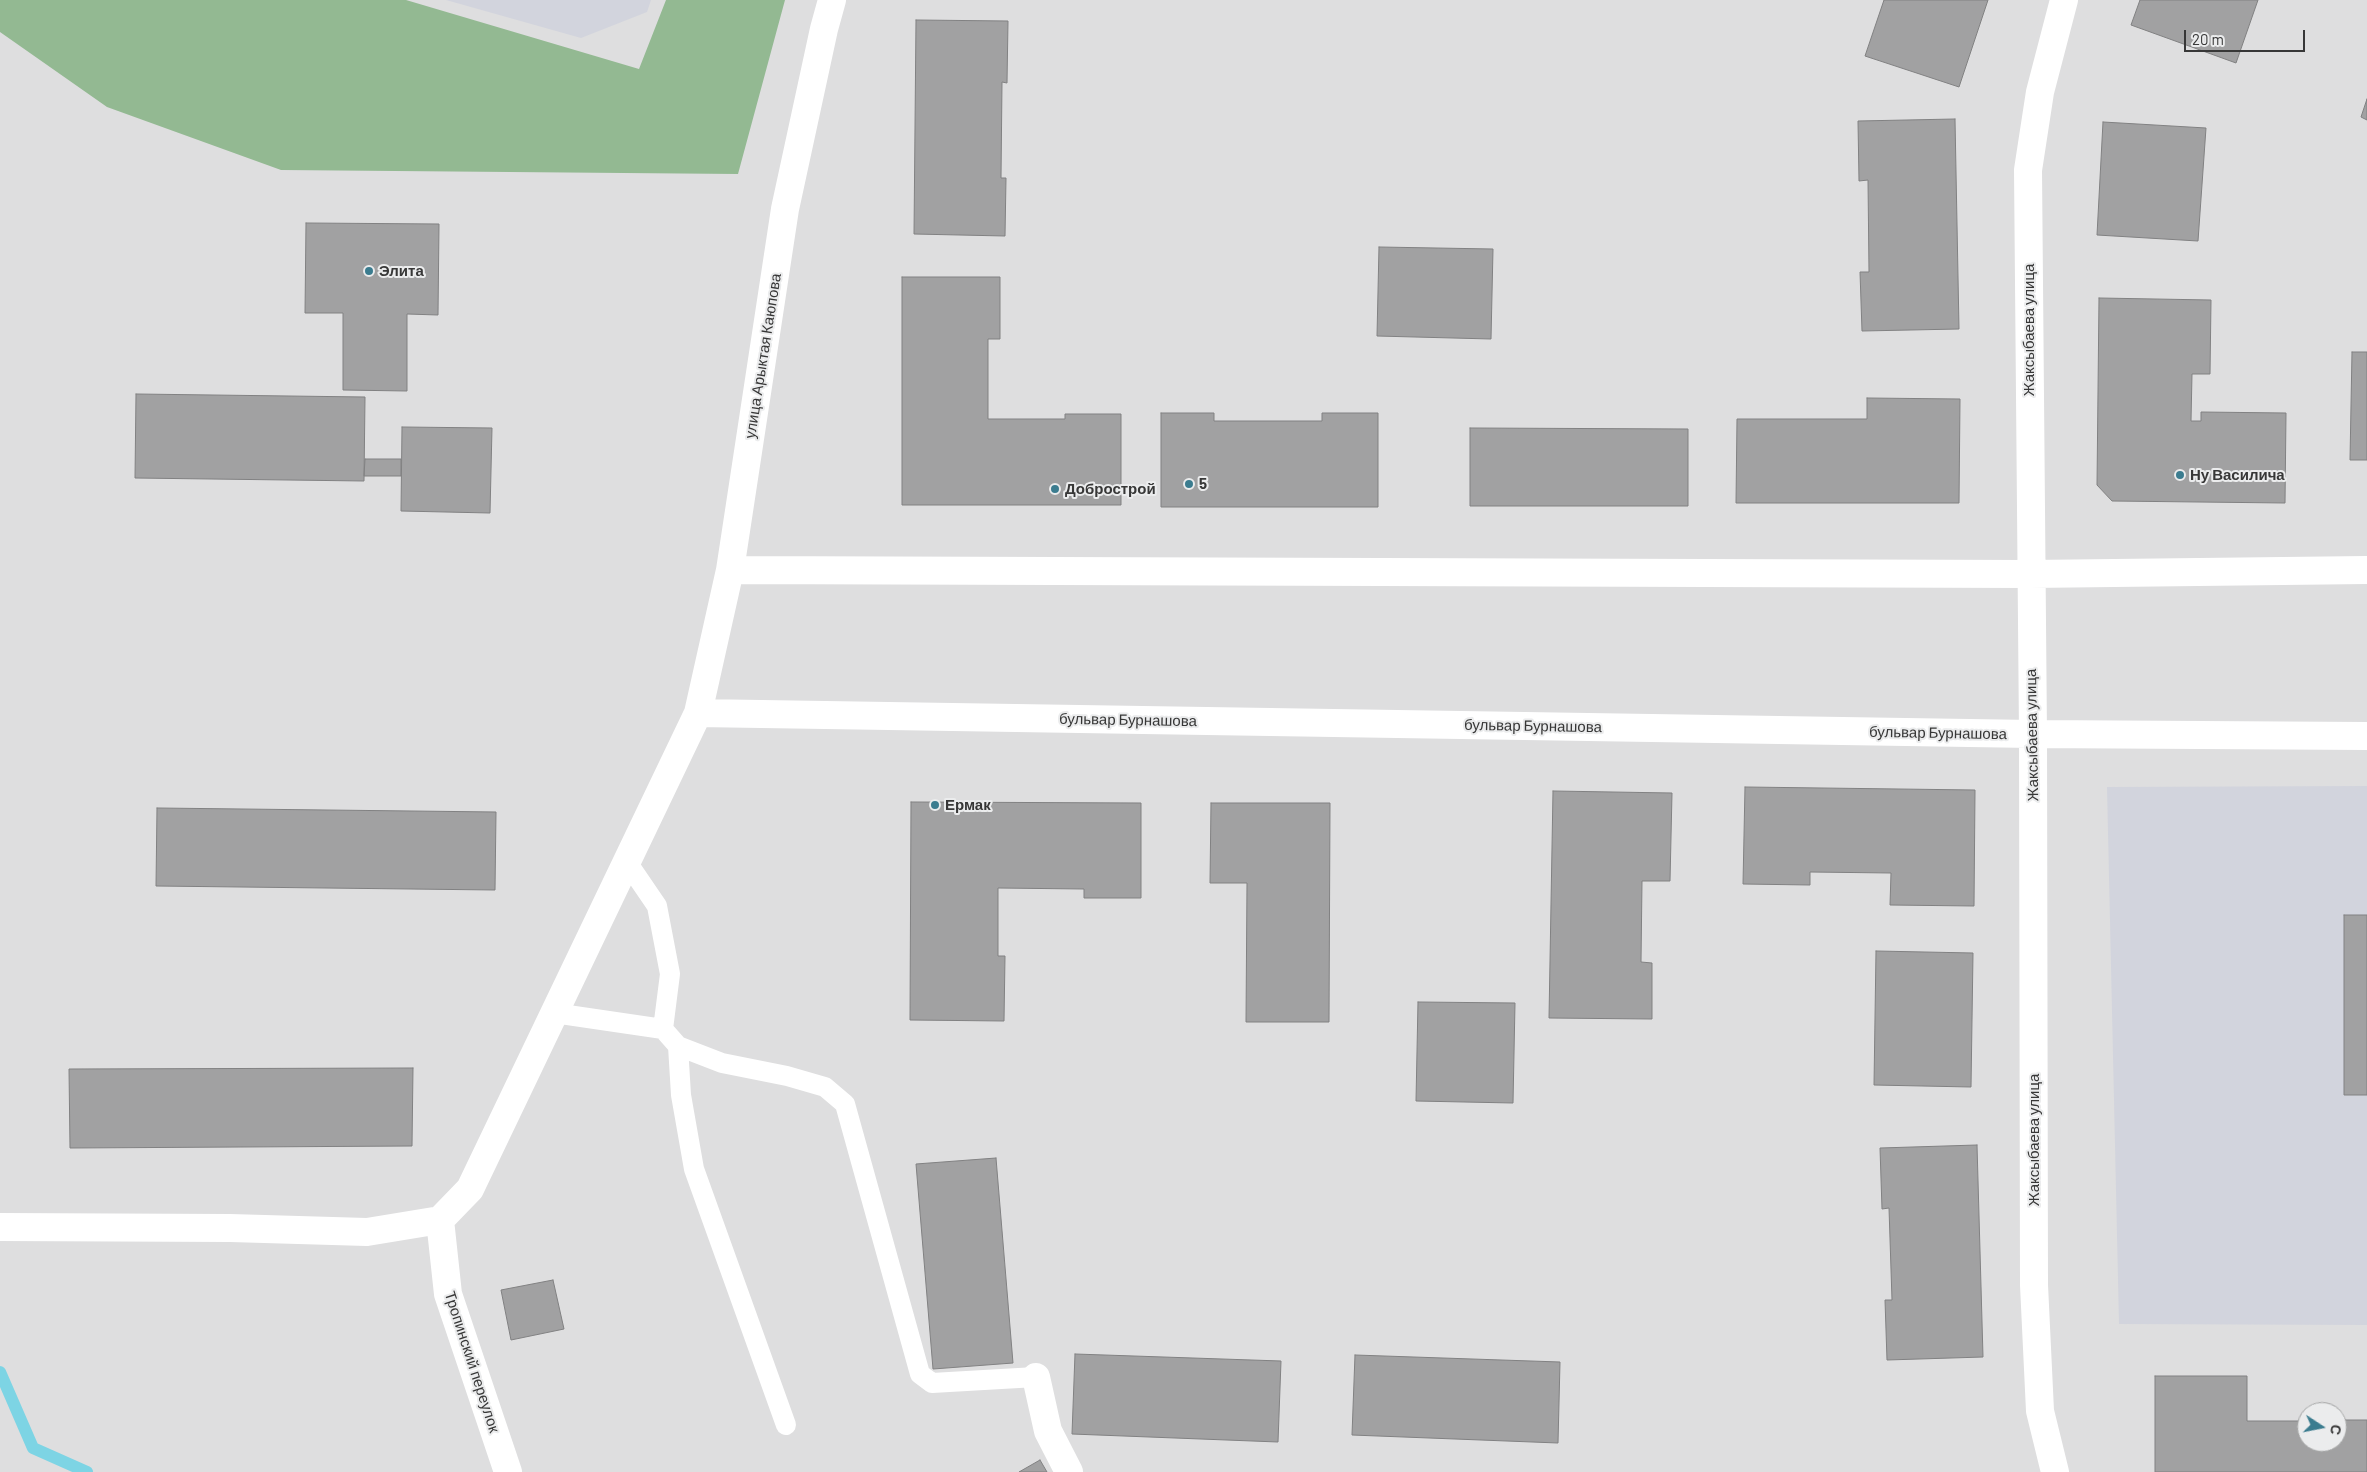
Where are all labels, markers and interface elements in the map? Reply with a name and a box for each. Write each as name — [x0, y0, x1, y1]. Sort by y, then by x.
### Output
scale bar — [2187, 20, 2308, 52]
text: 20 m — [2192, 30, 2224, 48]
place label: Элита — [379, 262, 424, 280]
street label: Жаксыбаева улица — [2020, 264, 2038, 396]
marker: Элита — [363, 265, 375, 277]
street label: улица Арыктая Каюпова — [741, 272, 785, 440]
place label: Ну Василича — [2190, 466, 2285, 484]
marker: Ну Василича — [2174, 469, 2186, 481]
place label: 5 — [1199, 475, 1207, 493]
marker: 5 — [1183, 478, 1195, 490]
place label: Добрострой — [1065, 480, 1156, 498]
marker: Добрострой — [1049, 483, 1061, 495]
street label: Жаксыбаева улица — [2022, 669, 2042, 801]
street label: бульвар Бурнашова — [1059, 710, 1197, 730]
street label: бульвар Бурнашова — [1464, 716, 1602, 736]
street label: бульвар Бурнашова — [1869, 723, 2007, 743]
place label: Ермак — [945, 796, 991, 814]
marker: Ермак — [929, 799, 941, 811]
street label: Жаксыбаева улица — [2025, 1074, 2043, 1206]
street label: Тропинский переулок — [441, 1289, 503, 1435]
north arrow — [2297, 1402, 2347, 1452]
text: С — [2327, 1423, 2346, 1436]

